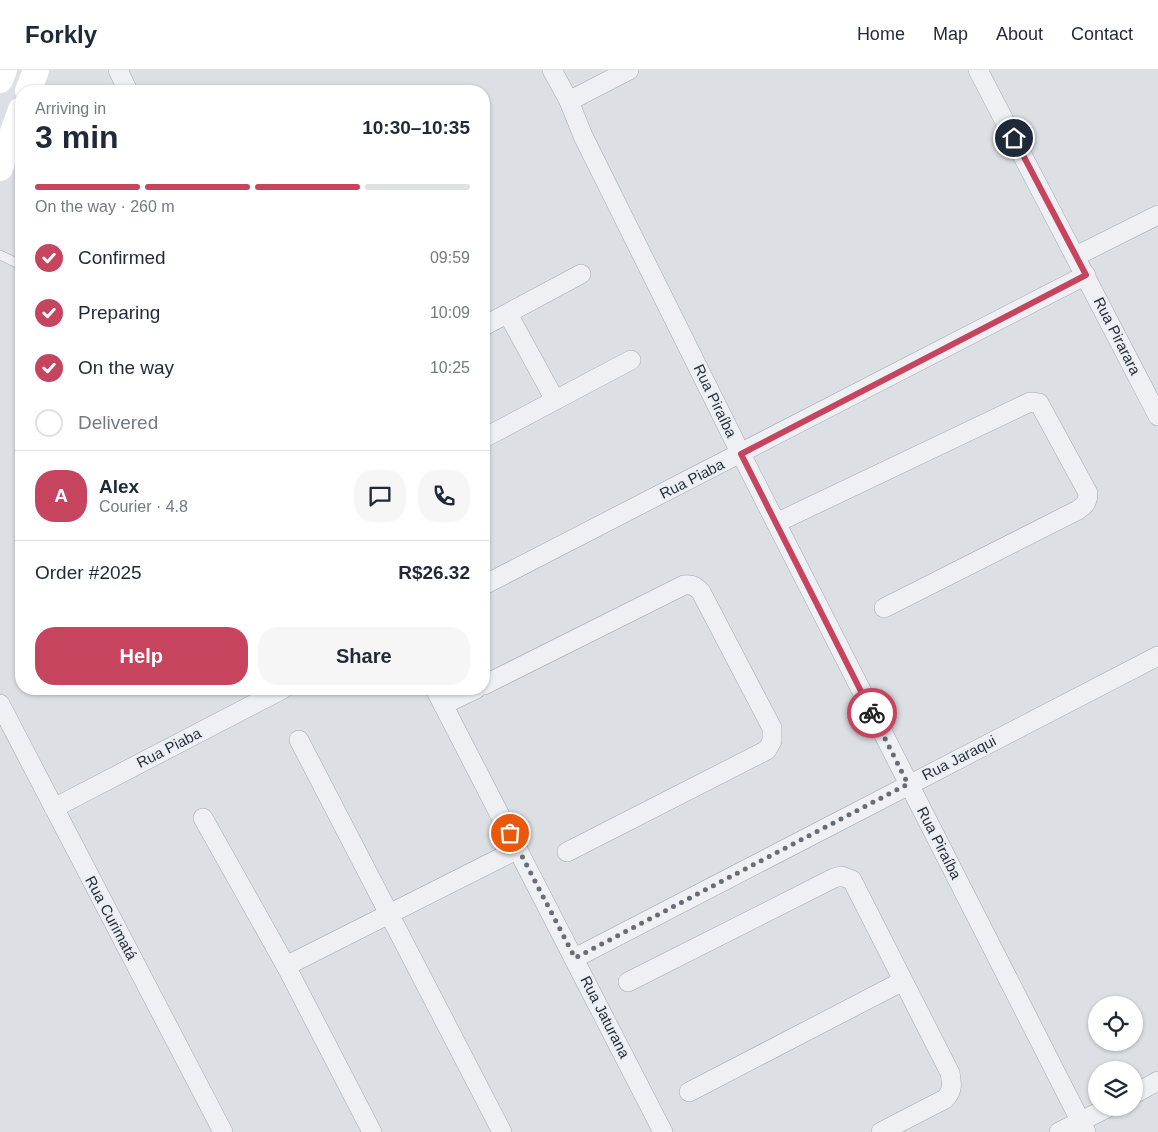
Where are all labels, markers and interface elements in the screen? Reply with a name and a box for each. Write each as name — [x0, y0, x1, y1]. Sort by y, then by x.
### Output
text: Forkly — [25, 21, 97, 48]
text: Home — [857, 24, 905, 44]
text: Map — [933, 24, 968, 44]
text: About — [996, 24, 1043, 44]
text: Contact — [1071, 24, 1133, 44]
text: Arriving in — [35, 100, 106, 117]
text: 10:30–10:35 — [362, 117, 470, 138]
pin — [993, 117, 1035, 159]
text: 3 min — [35, 119, 119, 155]
icon: home — [1000, 124, 1028, 152]
text: On the way · 260 m — [35, 198, 175, 215]
icon: check — [35, 244, 63, 272]
text: Confirmed — [78, 247, 166, 268]
text: 09:59 — [430, 249, 470, 266]
street label: Rua Pirarara — [1091, 294, 1145, 378]
icon: check — [35, 299, 63, 327]
text: Preparing — [78, 302, 160, 323]
text: 10:09 — [430, 304, 470, 321]
icon: check — [35, 354, 63, 382]
text: On the way — [78, 357, 174, 378]
text: 10:25 — [430, 359, 470, 376]
street label: Rua Piraíba — [690, 361, 741, 441]
text: Delivered — [78, 412, 158, 433]
street label: Rua Piaba — [657, 455, 727, 502]
button: chat — [354, 470, 406, 522]
button: phone — [418, 470, 470, 522]
text: Alex — [99, 476, 139, 497]
text: A — [54, 485, 68, 506]
text: Courier · 4.8 — [99, 498, 188, 515]
text: Order #2025 — [35, 562, 142, 583]
text: R$26.32 — [398, 562, 470, 583]
button: Help — [35, 627, 248, 685]
button: Share — [258, 627, 470, 685]
courier — [847, 688, 897, 738]
icon: bike — [858, 699, 886, 727]
street label: Rua Piaba — [134, 724, 204, 771]
street label: Rua Jaraqui — [919, 732, 999, 783]
street label: Rua Piraíba — [914, 804, 965, 883]
pin — [489, 812, 531, 854]
icon: bag — [496, 819, 524, 847]
street label: Rua Curimatá — [82, 873, 141, 963]
street label: Rua Jaturana — [577, 973, 634, 1061]
map controls — [1088, 996, 1143, 1116]
button: locate — [1088, 996, 1143, 1051]
button: layers — [1088, 1061, 1143, 1116]

